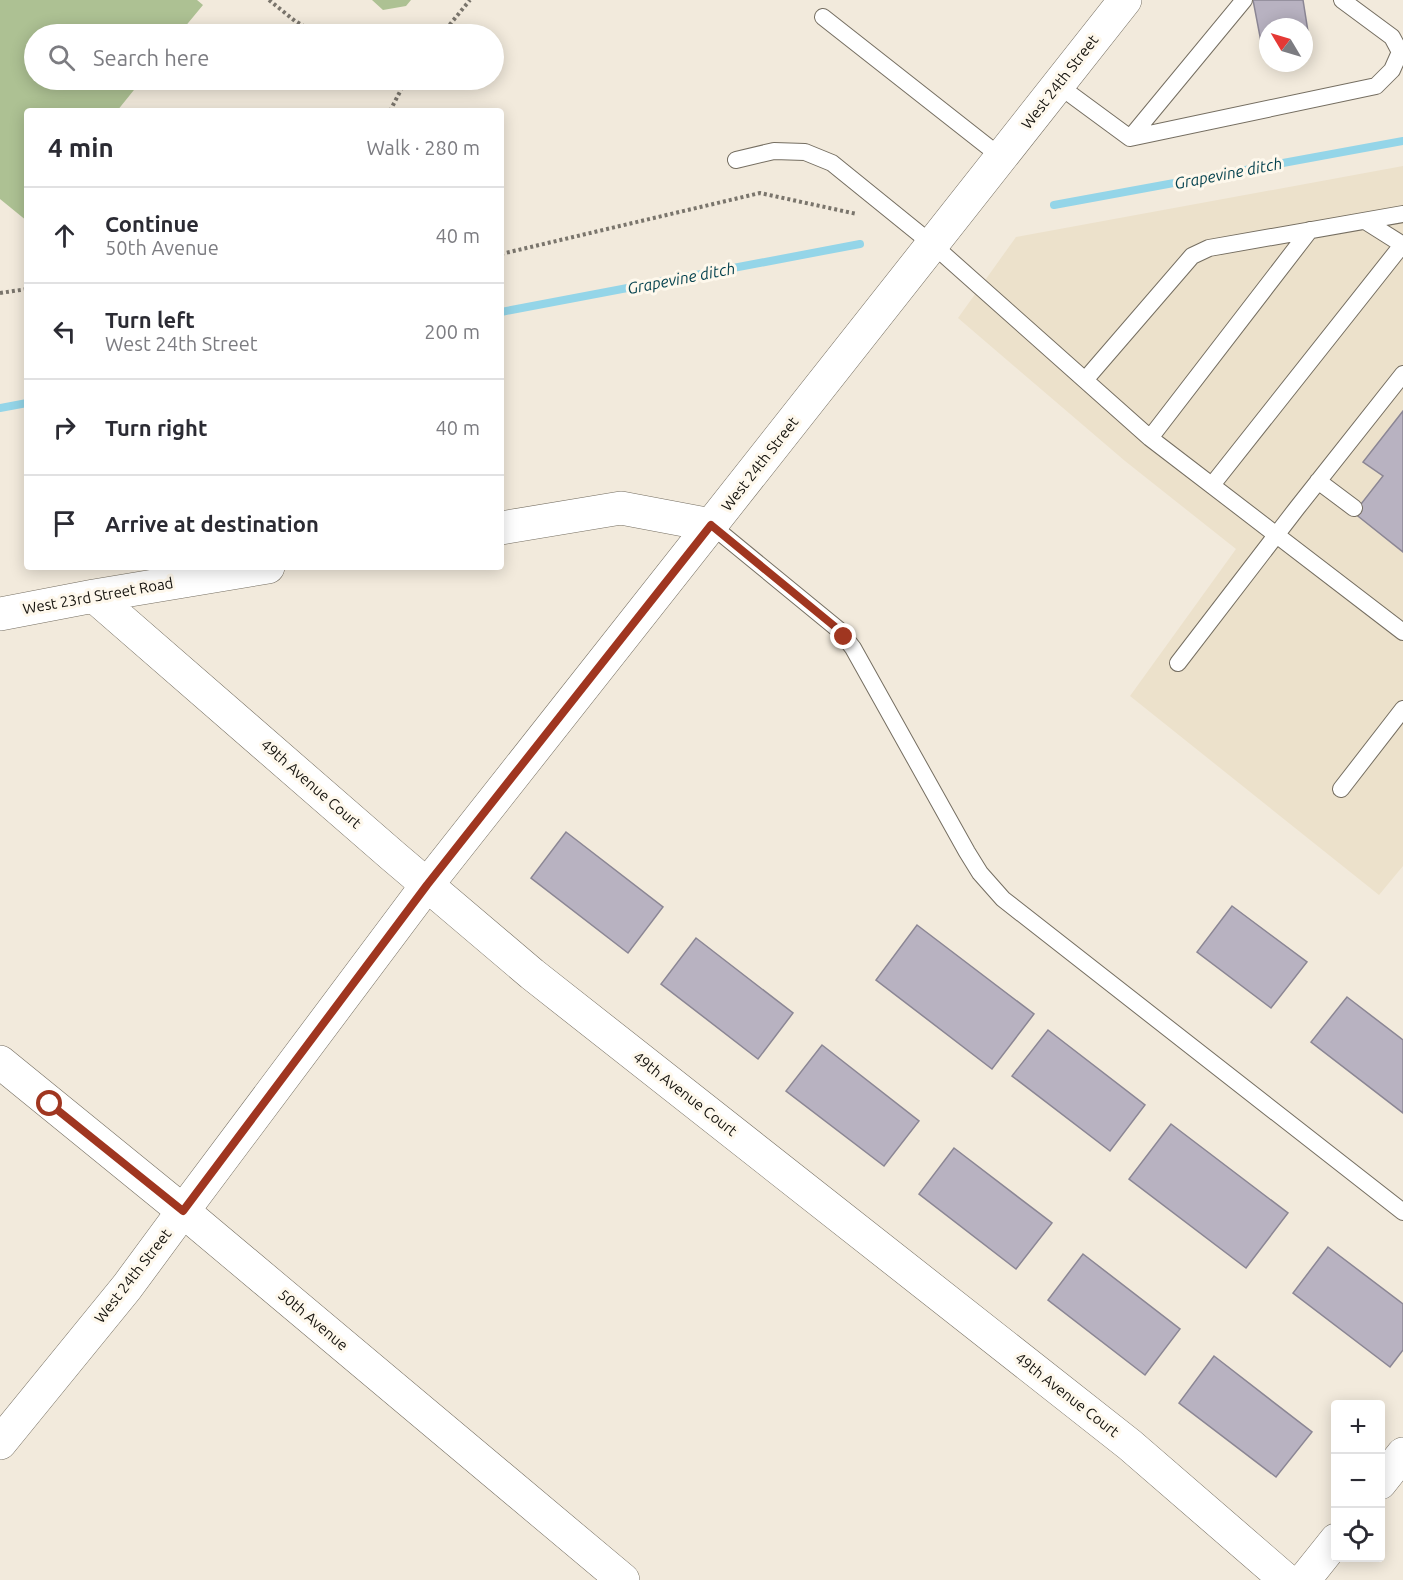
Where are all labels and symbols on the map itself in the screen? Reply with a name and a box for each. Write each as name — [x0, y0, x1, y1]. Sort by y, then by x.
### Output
north arrow — [1259, 18, 1313, 72]
street label: West 24th Street — [1018, 31, 1102, 132]
water label: Grapevine ditch — [1173, 154, 1283, 192]
water label: Grapevine ditch — [626, 259, 736, 297]
street label: West 24th Street — [718, 413, 802, 514]
street label: West 23rd Street Road — [21, 574, 174, 617]
route end — [830, 623, 856, 649]
street label: 49th Avenue Court — [258, 736, 365, 832]
street label: 49th Avenue Court — [630, 1048, 741, 1139]
route start — [36, 1090, 62, 1116]
street label: West 24th Street — [91, 1225, 175, 1326]
street label: 50th Avenue — [275, 1286, 351, 1354]
street label: 49th Avenue Court — [1012, 1349, 1123, 1440]

